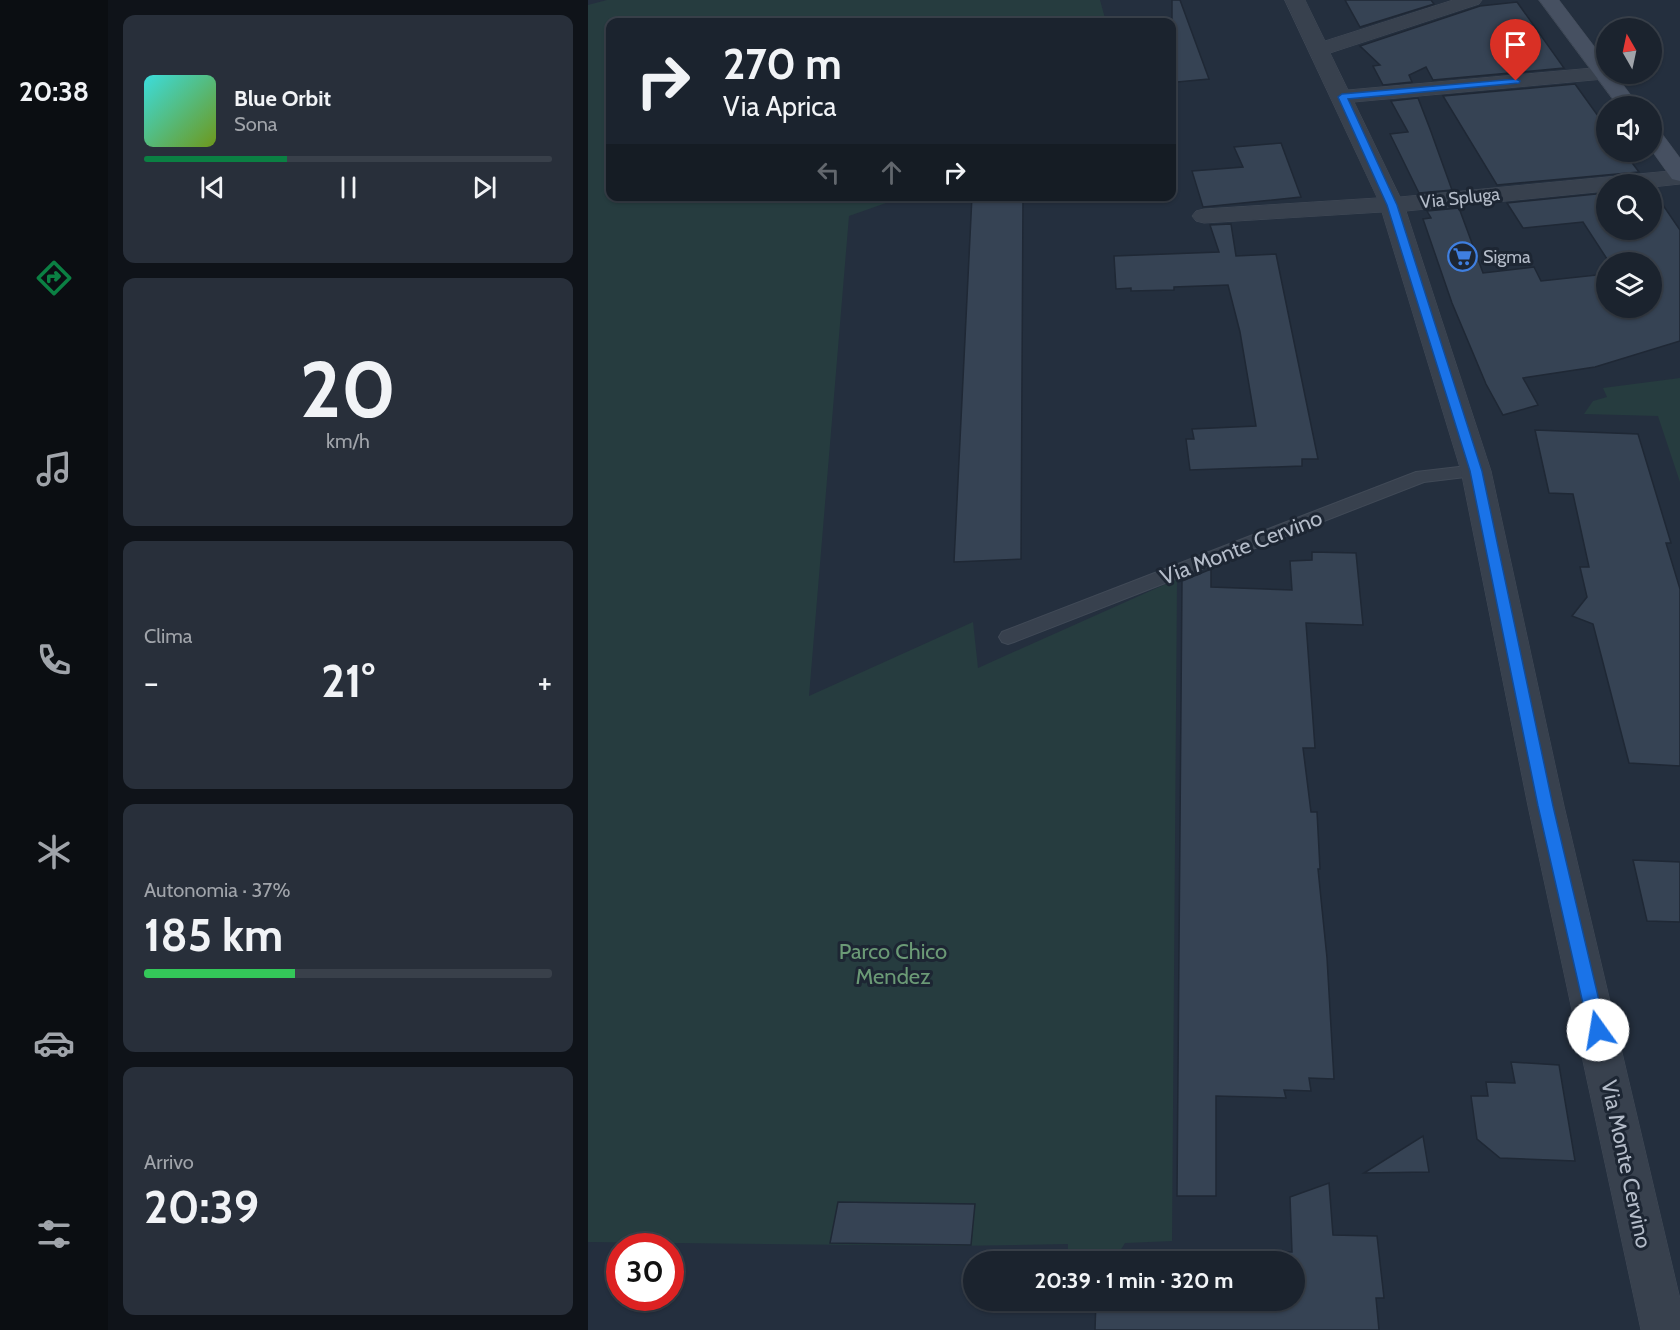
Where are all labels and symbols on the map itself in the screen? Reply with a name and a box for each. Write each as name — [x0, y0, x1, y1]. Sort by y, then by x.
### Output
north arrow — [1596, 18, 1662, 84]
pin — [1490, 19, 1541, 81]
street label: Via Spluga — [1419, 183, 1501, 213]
supermarket icon: Sigma — [1446, 241, 1478, 273]
place label: Sigma — [1483, 246, 1531, 268]
street label: Via Monte Cervino — [1156, 504, 1326, 591]
park label: Parco Chico Mendez — [839, 938, 947, 990]
position arrow — [1566, 998, 1630, 1062]
street label: Via Monte Cervino — [1596, 1078, 1658, 1251]
speed limit sign: 30 — [606, 1233, 684, 1311]

